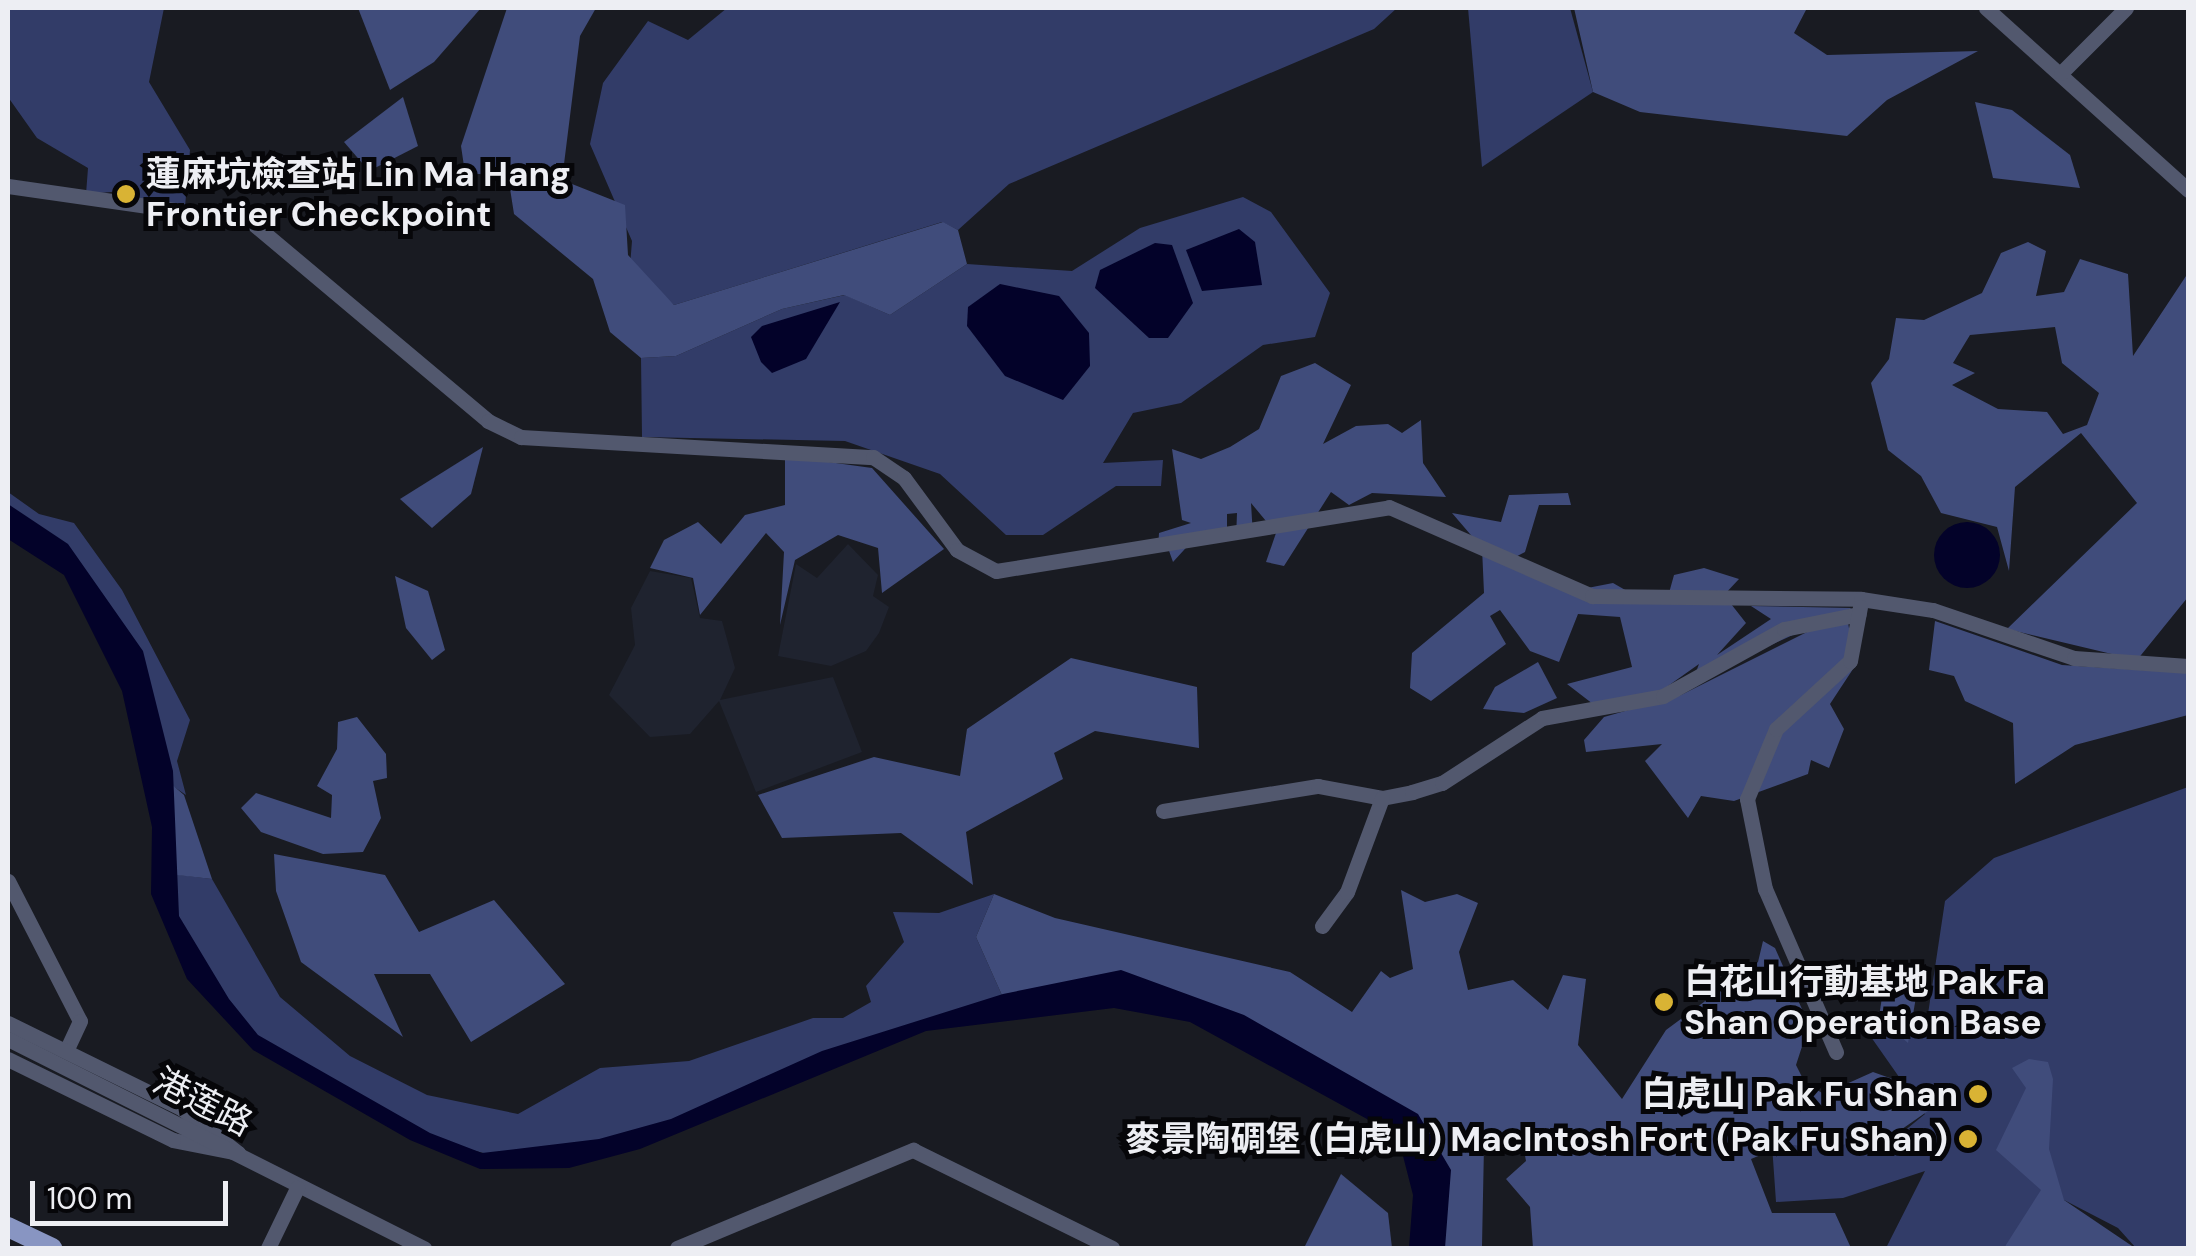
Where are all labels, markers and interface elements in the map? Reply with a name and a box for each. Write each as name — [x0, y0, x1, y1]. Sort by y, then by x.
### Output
place label: 蓮麻坑檢查站 Lin Ma Hang Frontier Checkpoint — [146, 153, 571, 235]
marker: 蓮麻坑檢查站 Lin Ma Hang Frontier Checkpoint — [115, 183, 137, 205]
place label: 白花山行動基地 Pak Fa Shan Operation Base — [1684, 961, 2045, 1043]
marker: 白花山行動基地 Pak Fa Shan Operation Base — [1653, 991, 1675, 1013]
street label: 港莲路 — [147, 1059, 259, 1145]
place label: 白虎山 Pak Fu Shan — [1641, 1073, 1958, 1115]
marker: 白虎山 Pak Fu Shan — [1967, 1083, 1989, 1105]
place label: 麥景陶碉堡 (白虎山) MacIntosh Fort (Pak Fu Shan) — [1125, 1118, 1948, 1160]
marker: 麥景陶碉堡 (白虎山) MacIntosh Fort (Pak Fu Shan) — [1957, 1128, 1979, 1150]
scale bar — [35, 1161, 232, 1223]
text: 100 m — [47, 1179, 132, 1218]

